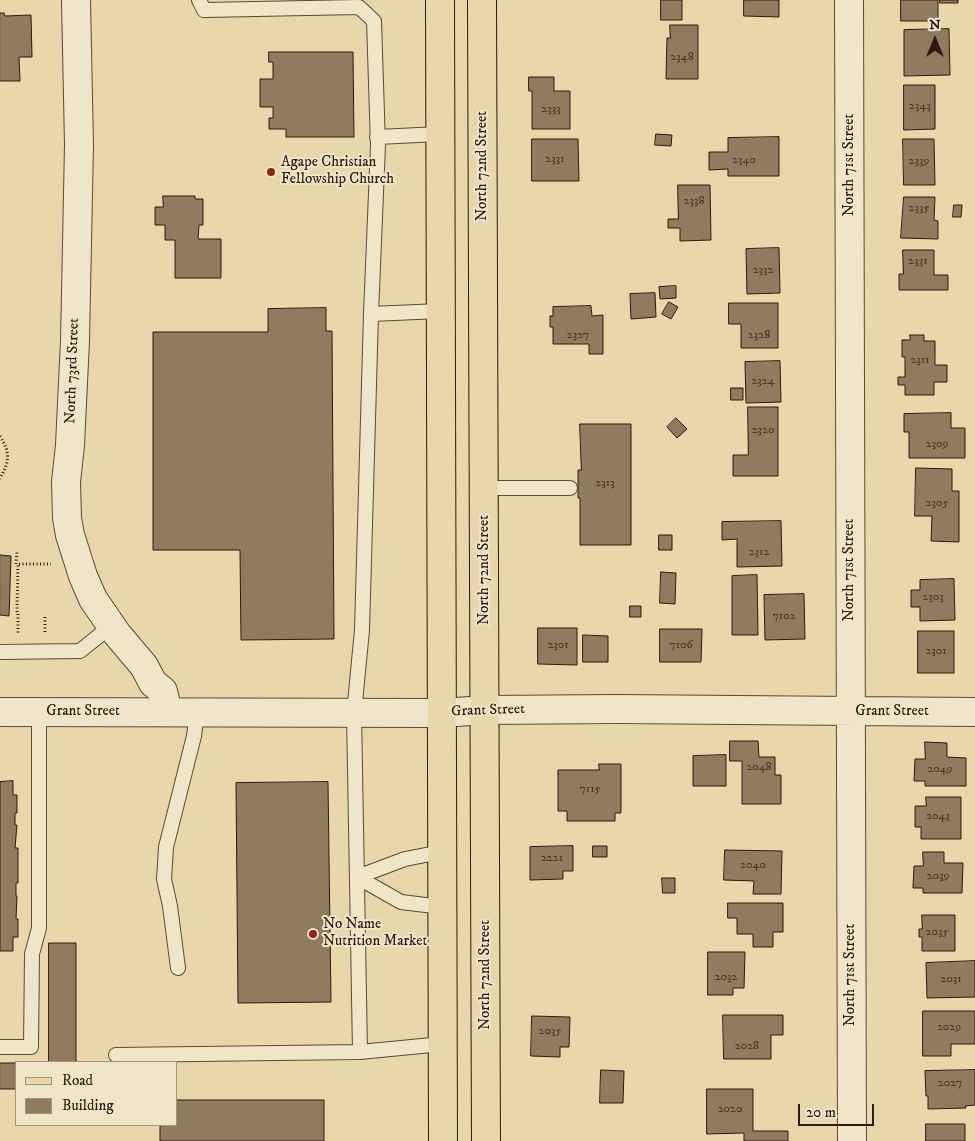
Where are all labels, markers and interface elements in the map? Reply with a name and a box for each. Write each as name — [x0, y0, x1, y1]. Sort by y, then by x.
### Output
north arrow — [910, 15, 960, 65]
text: N — [929, 16, 941, 34]
house number: 2348 — [670, 51, 694, 65]
house number: 2343 — [909, 100, 931, 114]
house number: 2333 — [541, 103, 561, 117]
street label: North 72nd Street — [474, 111, 492, 221]
street label: North 71st Street — [841, 114, 859, 216]
house number: 2331 — [545, 153, 565, 167]
place label: Agape Christian Fellowship Church — [281, 154, 394, 189]
house number: 2340 — [732, 154, 756, 168]
house number: 2339 — [909, 155, 929, 169]
marker: Agape Christian Fellowship Church — [265, 166, 277, 178]
house number: 2338 — [684, 195, 704, 209]
house number: 2335 — [909, 202, 929, 216]
house number: 2331 — [908, 255, 928, 269]
house number: 2332 — [753, 264, 773, 278]
street label: North 73rd Street — [62, 318, 84, 424]
house number: 2327 — [567, 329, 589, 343]
house number: 2328 — [748, 329, 770, 343]
house number: 2311 — [910, 354, 930, 368]
house number: 2324 — [751, 375, 775, 389]
house number: 2320 — [752, 424, 774, 438]
house number: 2309 — [926, 438, 948, 452]
house number: 2313 — [595, 477, 615, 491]
house number: 2305 — [926, 497, 948, 511]
street label: North 72nd Street — [476, 515, 494, 625]
street label: North 71st Street — [841, 519, 859, 621]
house number: 2312 — [749, 546, 769, 560]
house number: 2303 — [922, 591, 944, 605]
house number: 7102 — [772, 610, 796, 624]
house number: 2301 — [547, 639, 569, 653]
house number: 7106 — [669, 639, 693, 653]
house number: 2301 — [925, 645, 947, 659]
street label: Grant Street — [451, 701, 525, 721]
street label: Grant Street — [46, 703, 120, 721]
street label: Grant Street — [855, 703, 929, 721]
house number: 2048 — [746, 761, 772, 775]
house number: 2049 — [927, 763, 953, 777]
house number: 7115 — [579, 783, 601, 797]
house number: 2043 — [926, 810, 950, 824]
house number: 2221 — [541, 852, 563, 866]
house number: 2040 — [740, 859, 766, 873]
house number: 2039 — [927, 870, 949, 884]
place label: No Name Nutrition Market — [323, 916, 427, 951]
street label: North 72nd Street — [477, 920, 495, 1030]
street label: North 71st Street — [842, 924, 860, 1026]
house number: 2035 — [926, 926, 948, 940]
marker: No Name Nutrition Market — [307, 928, 319, 940]
house number: 2032 — [715, 971, 737, 985]
house number: 2031 — [940, 973, 962, 987]
house number: 2029 — [937, 1021, 961, 1035]
house number: 2035 — [539, 1025, 561, 1039]
house number: 2028 — [735, 1040, 759, 1054]
legend — [15, 1061, 178, 1126]
text: Road — [62, 1071, 93, 1090]
house number: 2027 — [938, 1077, 962, 1091]
scale bar — [800, 1094, 876, 1126]
text: Building — [62, 1096, 114, 1115]
house number: 2020 — [718, 1103, 742, 1117]
text: 20 m — [806, 1103, 836, 1122]

